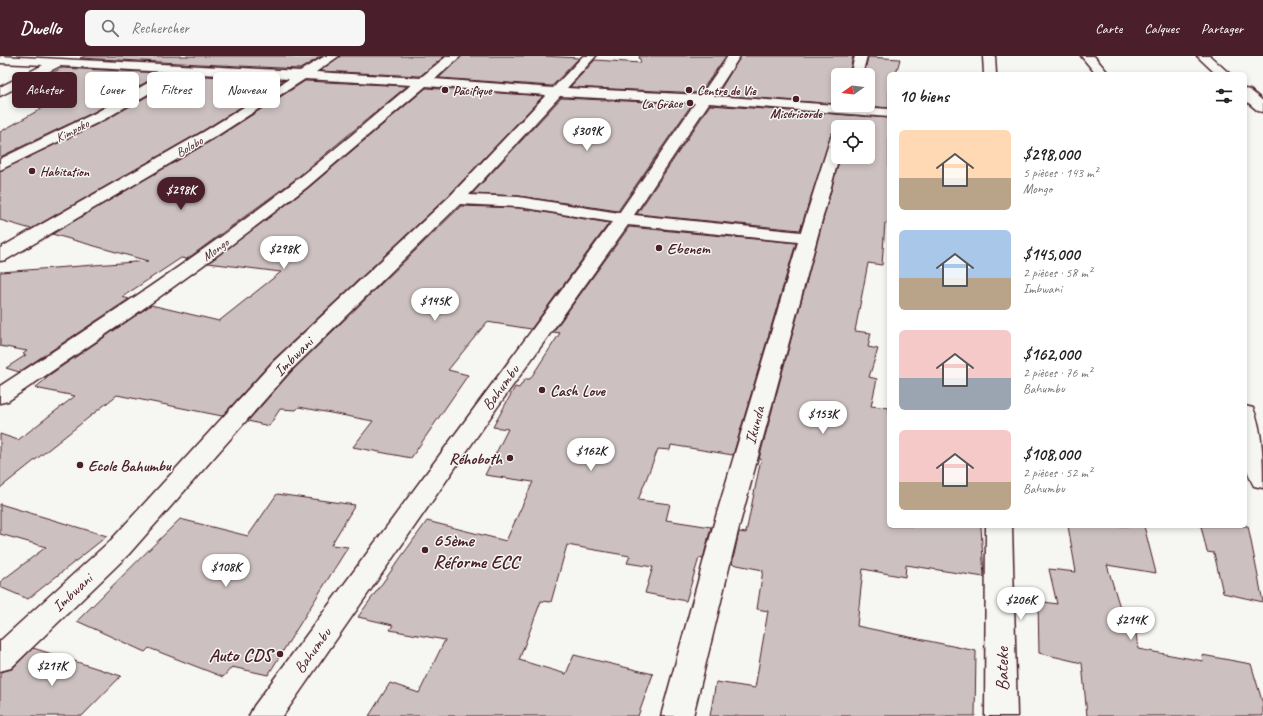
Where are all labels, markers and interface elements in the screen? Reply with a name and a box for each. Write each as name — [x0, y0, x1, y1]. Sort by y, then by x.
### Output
search box — [85, 10, 365, 46]
text: Dwello — [20, 16, 61, 40]
icon: search — [99, 17, 121, 39]
text: Rechercher — [131, 19, 189, 38]
text: Carte — [1095, 20, 1122, 37]
text: Calques — [1144, 20, 1179, 37]
text: Partager — [1201, 20, 1243, 37]
north arrow — [831, 68, 875, 112]
map controls — [831, 68, 875, 164]
chip: Acheter — [12, 72, 77, 108]
chip: Louer — [85, 72, 139, 108]
chip: Filtres — [147, 72, 205, 108]
chip: Nouveau — [213, 72, 280, 108]
place label: Pacifique — [453, 83, 493, 99]
place label: Centre de Vie — [697, 83, 758, 99]
marker: Pacifique — [440, 85, 450, 95]
marker: Centre de Vie — [684, 85, 694, 95]
icon: filters — [1213, 85, 1235, 107]
text: 10 biens — [899, 86, 949, 107]
marker: Miséricorde — [791, 94, 801, 104]
place label: La Grâce — [641, 96, 684, 112]
marker: La Grâce — [685, 98, 695, 108]
place label: Miséricorde — [770, 106, 824, 122]
street label: Kimpoko — [53, 115, 93, 146]
pin: $309K — [559, 118, 615, 152]
button: locate — [831, 120, 875, 164]
text: $309K — [572, 123, 602, 139]
street label: Bolobo — [173, 132, 207, 161]
text: $298,000 — [1023, 144, 1080, 165]
icon: home — [931, 146, 979, 194]
place label: Habitation — [40, 164, 90, 180]
text: 5 pièces · 143 m² — [1023, 165, 1098, 181]
marker: Habitation — [27, 166, 37, 176]
pin: $298K — [153, 177, 209, 211]
text: Mongo — [1023, 181, 1052, 197]
text: $298K — [166, 182, 196, 198]
street label: Mongo — [199, 234, 233, 265]
pin: $298K — [256, 236, 312, 270]
place label: Ebenem — [667, 239, 711, 259]
text: $298K — [269, 241, 299, 257]
marker: Ebenem — [654, 243, 664, 253]
text: $145,000 — [1023, 244, 1080, 265]
icon: home — [931, 246, 979, 294]
text: 2 pièces · 58 m² — [1023, 265, 1092, 281]
text: Imbwani — [1023, 281, 1062, 297]
pin: $145K — [407, 288, 463, 322]
text: $145K — [420, 293, 450, 309]
street label: Imbwani — [270, 331, 319, 381]
text: $162,000 — [1023, 344, 1080, 365]
icon: home — [931, 346, 979, 394]
street label: Bahumbu — [478, 360, 525, 414]
text: 2 pièces · 76 m² — [1023, 365, 1092, 381]
place label: Cash Love — [550, 381, 607, 401]
text: Bahumbu — [1023, 381, 1065, 397]
marker: Cash Love — [537, 385, 547, 395]
pin: $153K — [795, 401, 851, 435]
street label: Ikunda — [740, 403, 770, 446]
text: $153K — [808, 406, 838, 422]
pin: $162K — [563, 438, 619, 472]
text: $162K — [576, 443, 606, 459]
text: $108,000 — [1023, 444, 1080, 465]
icon: home — [931, 446, 979, 494]
place label: Réhoboth — [449, 449, 503, 469]
marker: Réhoboth — [505, 453, 515, 463]
place label: Ecole Bahumbu — [88, 456, 173, 476]
marker: Ecole Bahumbu — [75, 460, 85, 470]
text: 2 pièces · 52 m² — [1023, 465, 1092, 481]
text: Bahumbu — [1023, 481, 1065, 497]
place label: 65ème Réforme ECC — [433, 528, 522, 574]
marker: 65ème Réforme ECC — [420, 545, 430, 555]
pin: $108K — [198, 554, 254, 588]
text: $108K — [211, 559, 241, 575]
street label: Imbwani — [48, 568, 98, 616]
pin: $206K — [993, 587, 1049, 621]
text: $206K — [1006, 592, 1036, 608]
pin: $214K — [1103, 607, 1159, 641]
text: $214K — [1116, 612, 1146, 628]
street label: Bahumbu — [290, 623, 337, 677]
place label: Auto CDS — [209, 643, 276, 667]
street label: Bateke — [990, 645, 1014, 691]
marker: Auto CDS — [275, 649, 285, 659]
pin: $217K — [24, 653, 80, 687]
text: $217K — [37, 658, 67, 674]

